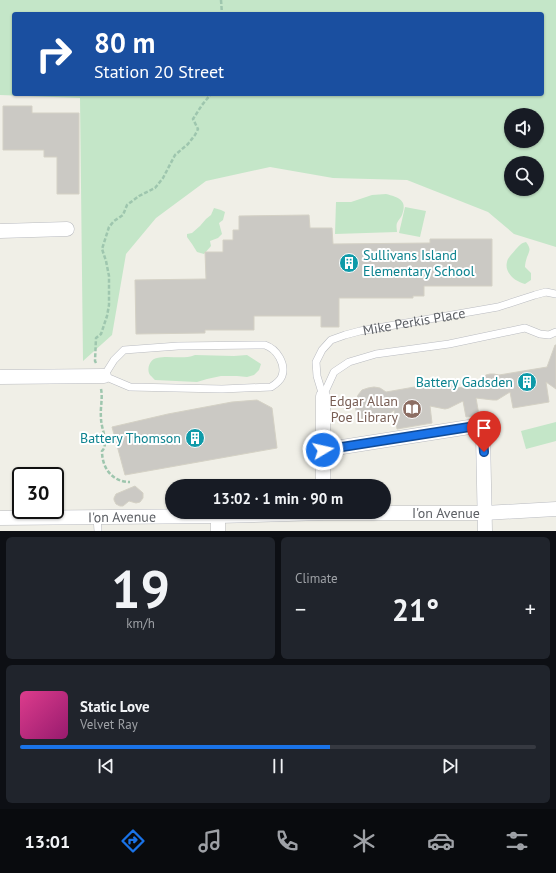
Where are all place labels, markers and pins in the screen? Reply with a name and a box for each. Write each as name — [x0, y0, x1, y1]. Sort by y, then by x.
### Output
place label: Sullivans Island Elementary School — [363, 246, 475, 280]
building icon: Sullivans Island Elementary School — [338, 252, 360, 274]
building icon: Battery Gadsden — [516, 371, 538, 393]
place label: Battery Gadsden — [416, 373, 513, 391]
place label: Edgar Allan Poe Library — [329, 392, 398, 426]
library icon: Edgar Allan Poe Library — [401, 398, 423, 420]
pin — [467, 411, 501, 452]
building icon: Battery Thomson — [184, 427, 206, 449]
place label: Battery Thomson — [80, 429, 181, 447]

